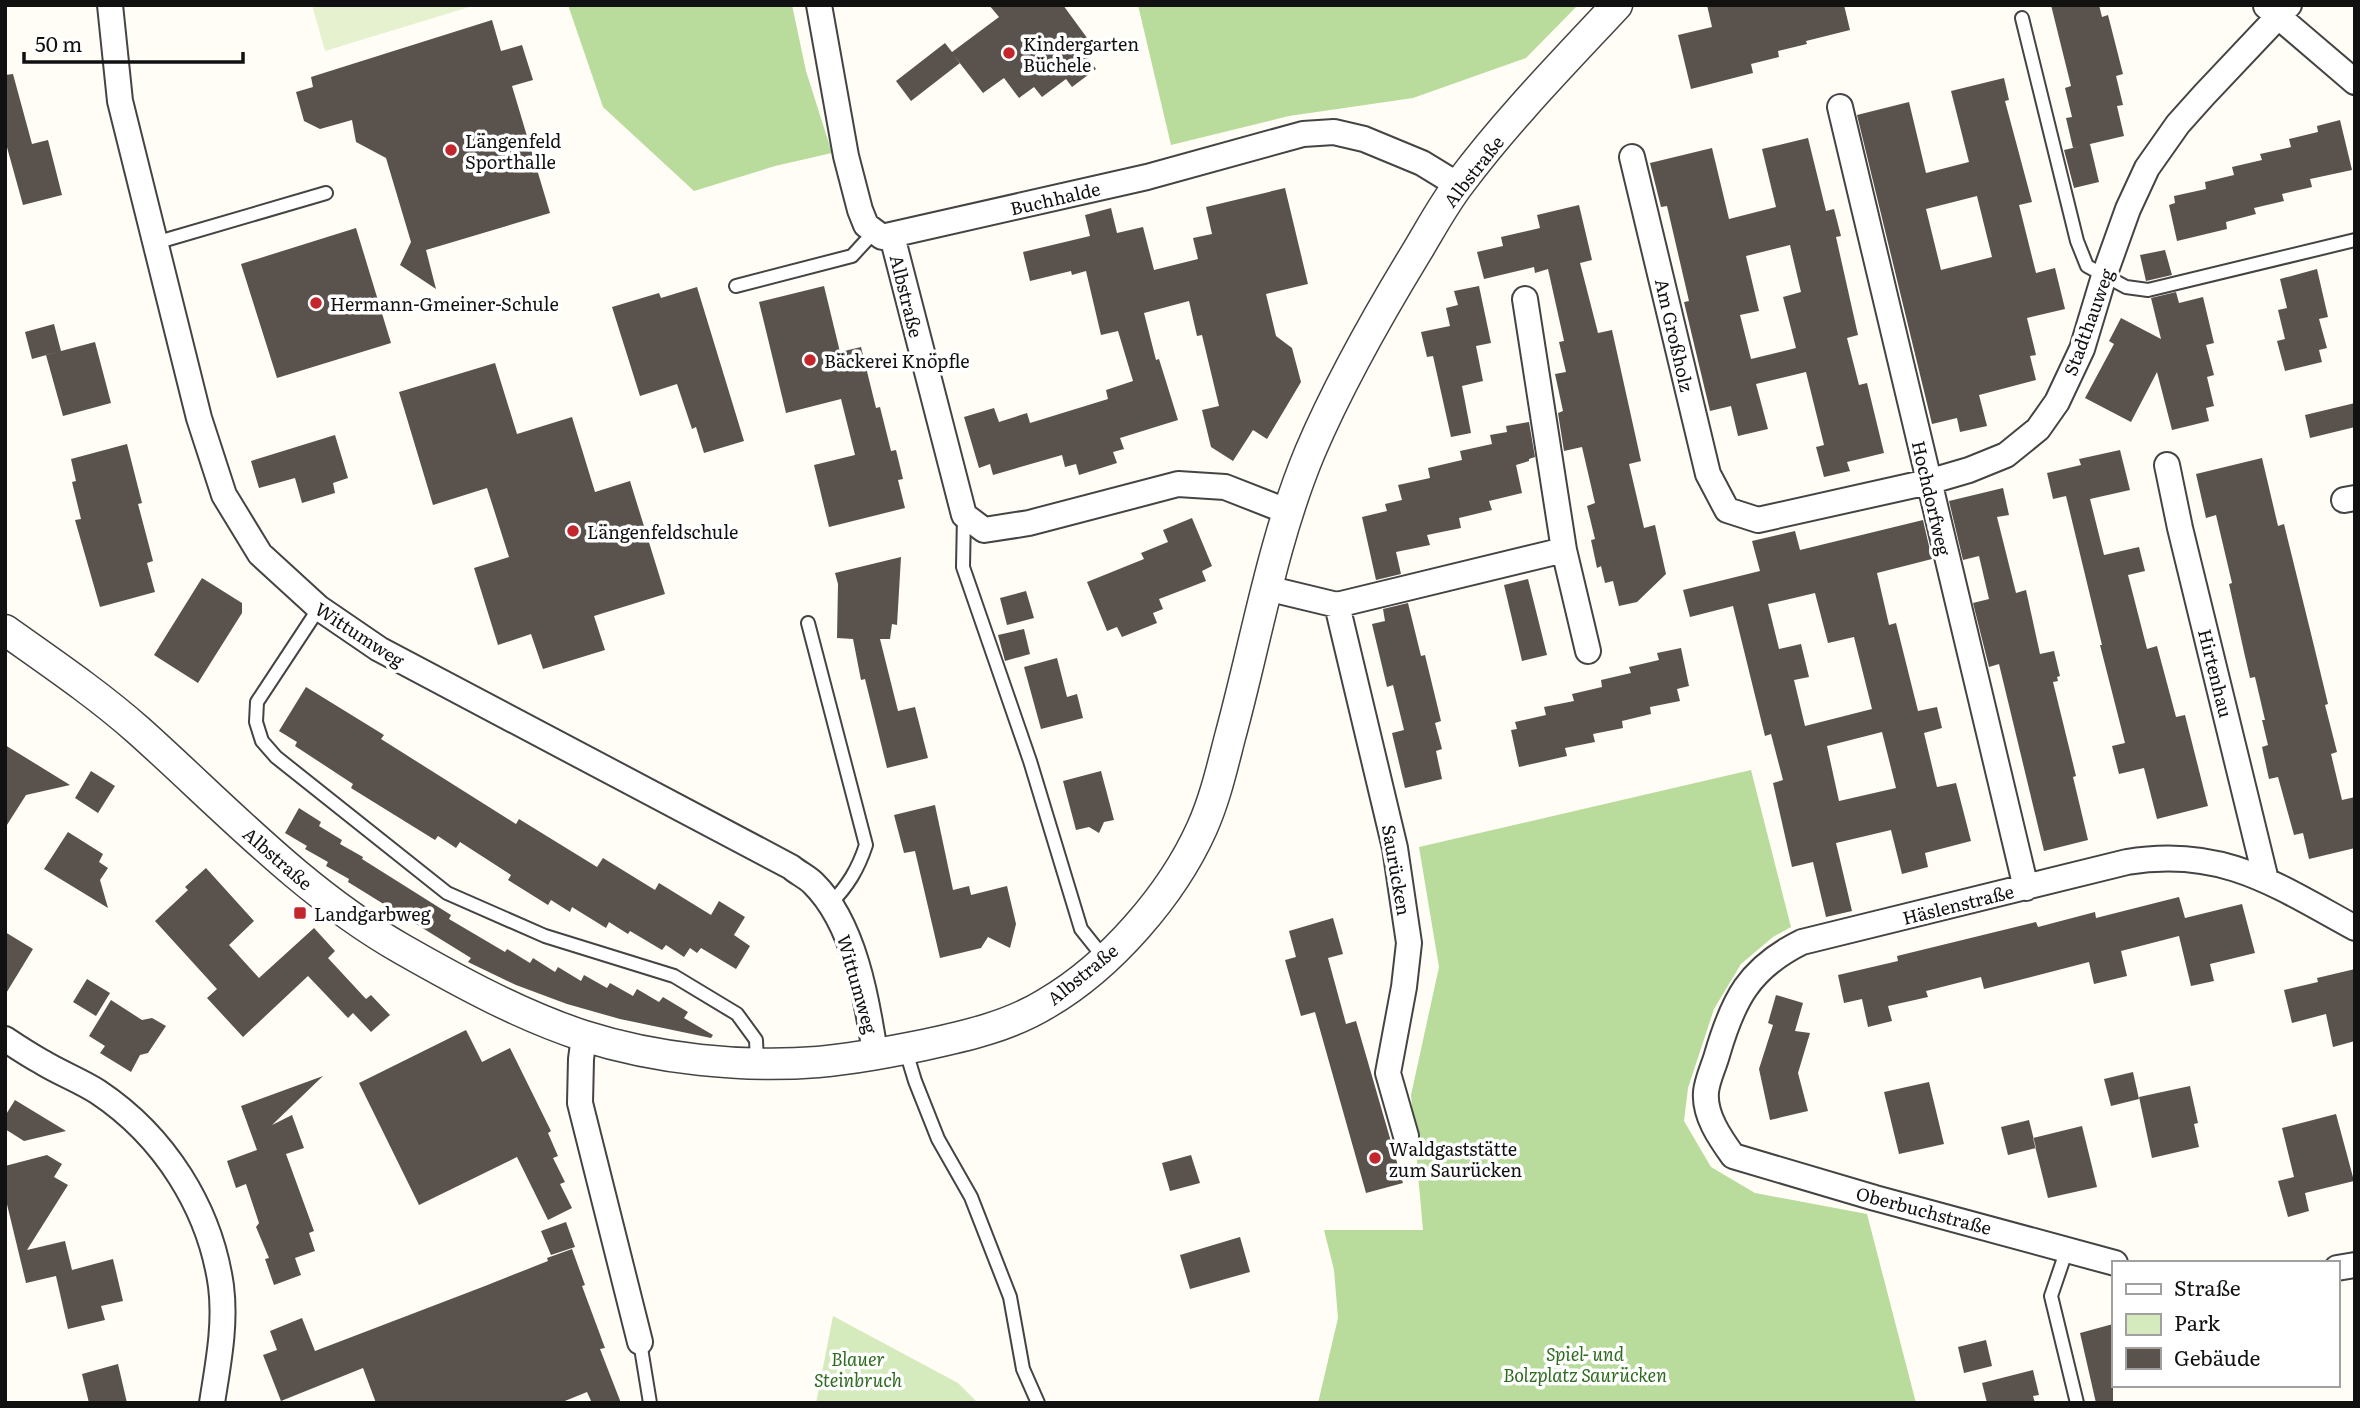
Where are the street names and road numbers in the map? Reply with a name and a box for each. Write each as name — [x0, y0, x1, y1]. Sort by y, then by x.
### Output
street label: Albstraße — [1436, 129, 1510, 213]
street label: Buchhalde — [1007, 175, 1103, 221]
street label: Albstraße — [884, 252, 930, 340]
street label: Stadthauweg — [2056, 264, 2120, 379]
street label: Am Großholz — [1649, 276, 1701, 394]
street label: Hochdorfweg — [1906, 438, 1959, 559]
street label: Wittumweg — [310, 595, 411, 674]
street label: Hirtenhau — [2192, 626, 2240, 720]
street label: Albstraße — [237, 820, 319, 896]
street label: Saurücken — [1376, 822, 1418, 918]
street label: Häslenstraße — [1899, 877, 2017, 931]
street label: Wittumweg — [831, 931, 885, 1038]
street label: Albstraße — [1041, 937, 1123, 1011]
street label: Oberbuchstraße — [1853, 1179, 1995, 1241]

